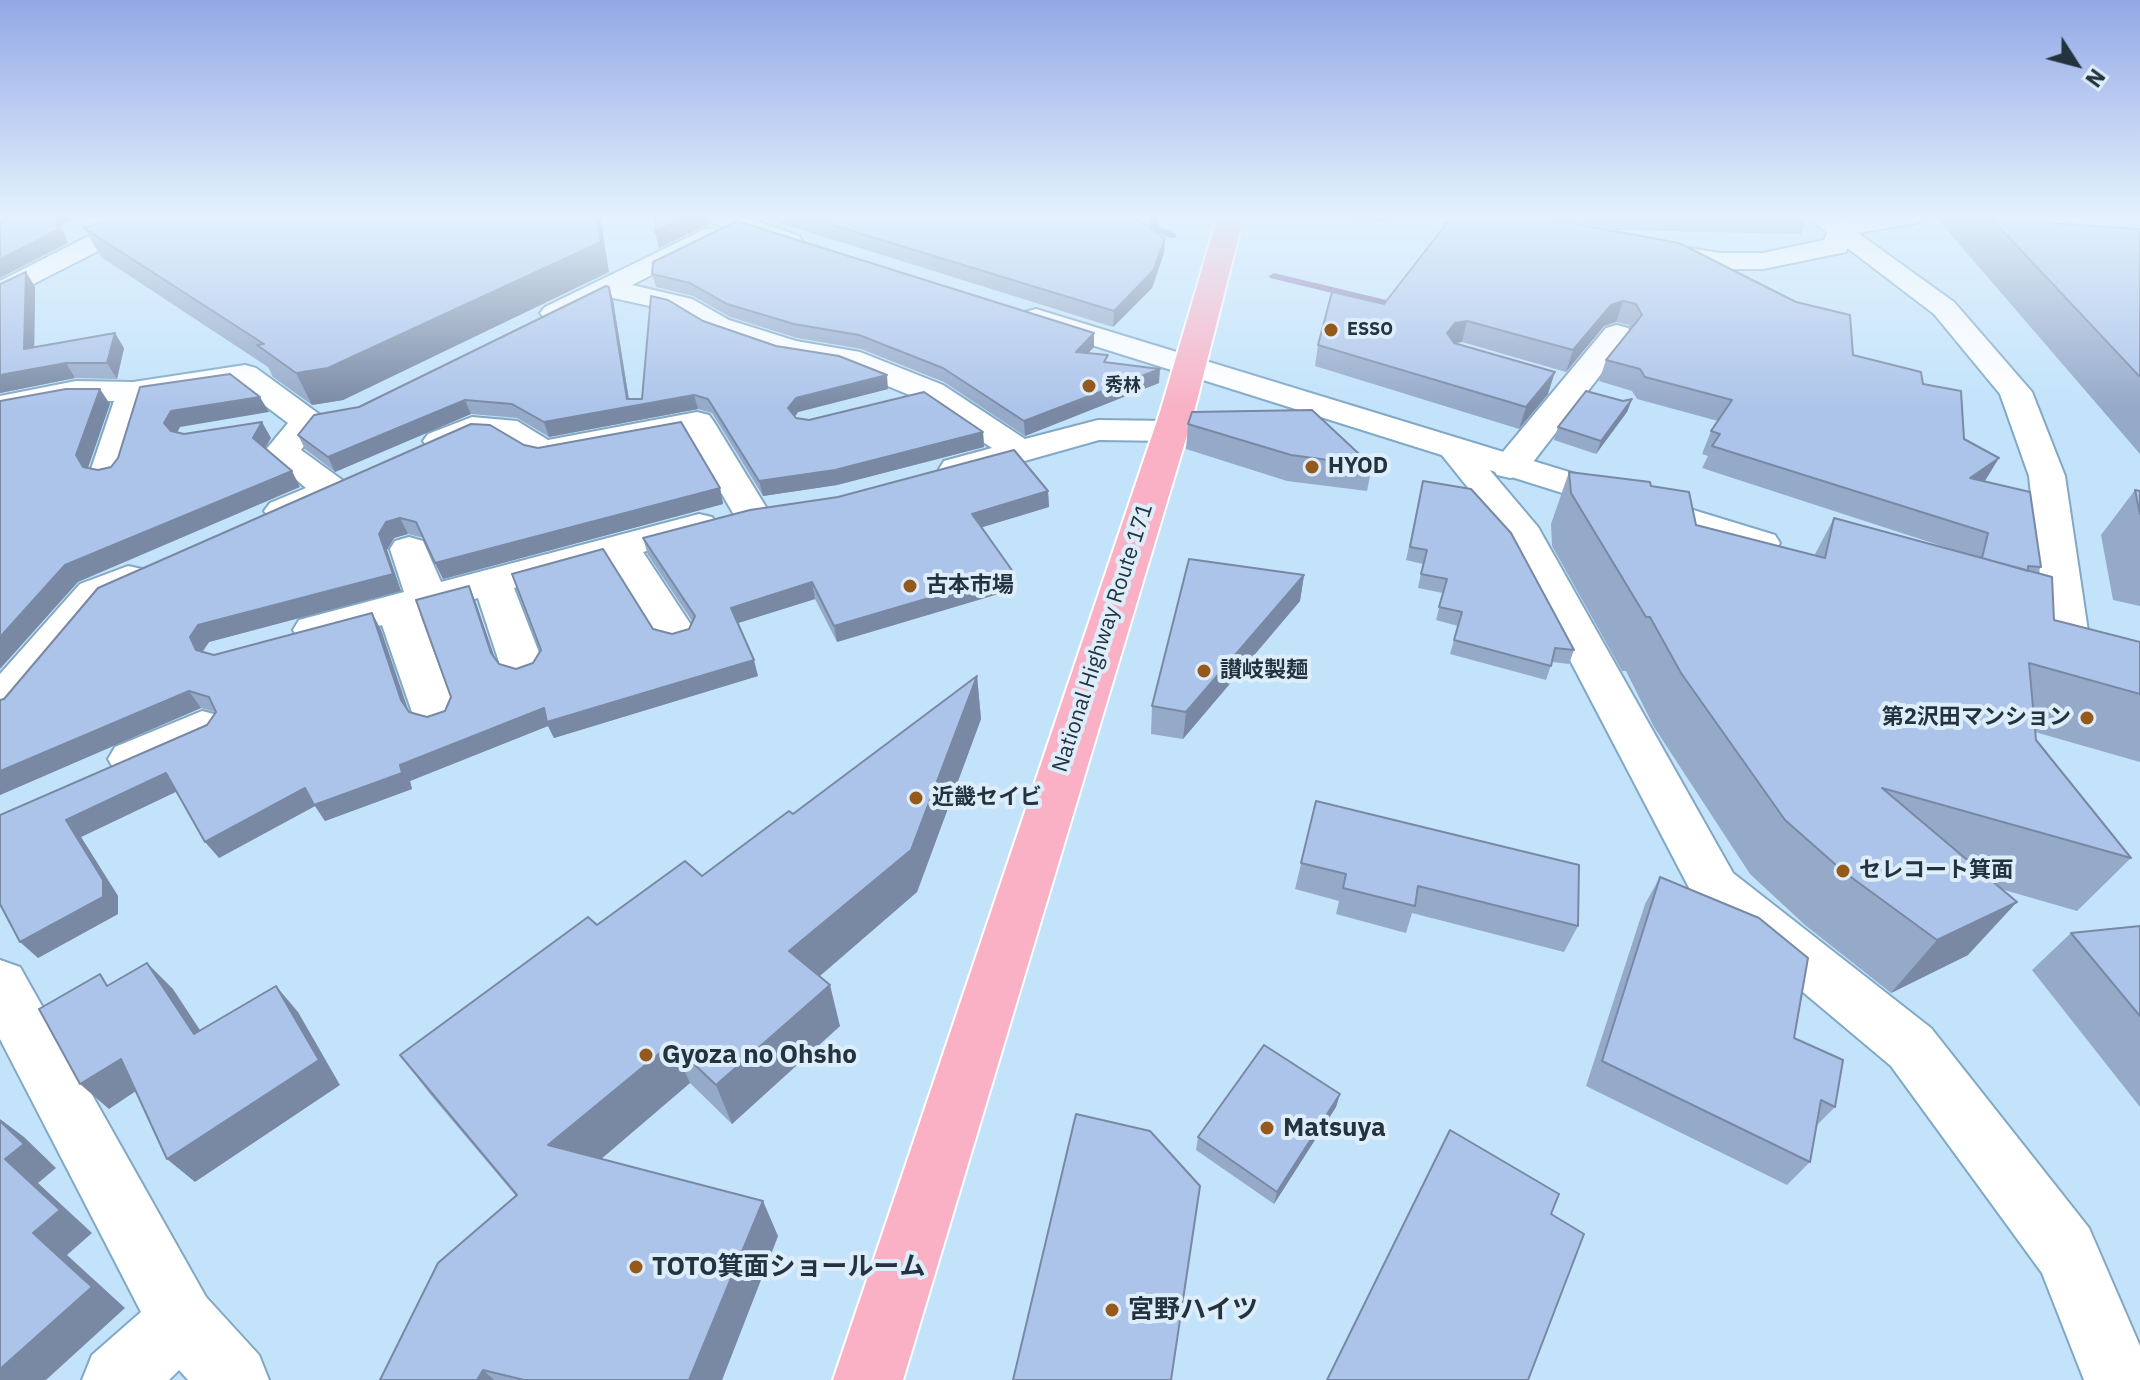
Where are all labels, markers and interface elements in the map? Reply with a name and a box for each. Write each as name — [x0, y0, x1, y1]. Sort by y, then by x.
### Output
north arrow — [2036, 24, 2116, 104]
text: N — [2079, 63, 2112, 93]
place label: ESSO — [1347, 319, 1393, 341]
marker: ESSO — [1322, 321, 1340, 339]
place label: 秀林 — [1105, 375, 1141, 397]
marker: 秀林 — [1080, 377, 1098, 395]
place label: HYOD — [1328, 454, 1388, 480]
marker: HYOD — [1303, 458, 1321, 476]
street label: National Highway Route 171 — [1047, 500, 1159, 776]
place label: 古本市場 — [926, 573, 1014, 599]
marker: 古本市場 — [901, 577, 919, 595]
place label: 讃岐製麺 — [1220, 658, 1308, 684]
marker: 讃岐製麺 — [1195, 662, 1213, 680]
place label: 第2沢田マンション — [1882, 705, 2071, 731]
marker: 第2沢田マンション — [2078, 709, 2096, 727]
place label: 近畿セイビ — [932, 785, 1042, 811]
marker: 近畿セイビ — [907, 789, 925, 807]
place label: セレコート箕面 — [1859, 858, 2013, 884]
marker: セレコート箕面 — [1834, 862, 1852, 880]
place label: Gyoza no Ohsho — [662, 1039, 857, 1071]
marker: Gyoza no Ohsho — [637, 1046, 655, 1064]
place label: Matsuya — [1283, 1112, 1386, 1144]
marker: Matsuya — [1258, 1119, 1276, 1137]
place label: TOTO箕面ショールーム — [652, 1251, 926, 1283]
marker: TOTO箕面ショールーム — [627, 1258, 645, 1276]
place label: 宮野ハイツ — [1128, 1294, 1258, 1326]
marker: 宮野ハイツ — [1103, 1301, 1121, 1319]

